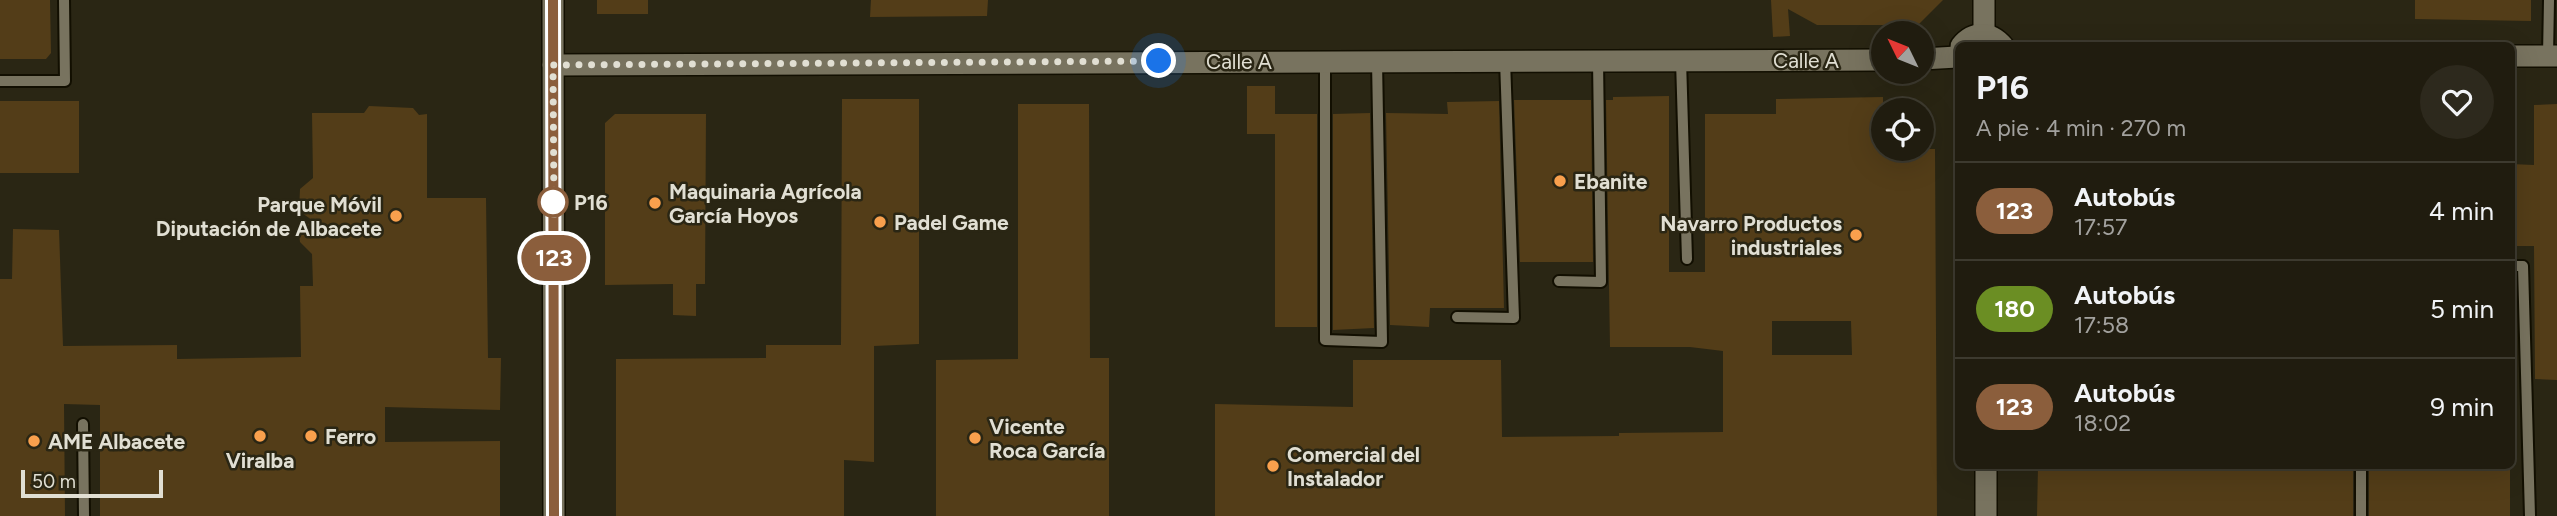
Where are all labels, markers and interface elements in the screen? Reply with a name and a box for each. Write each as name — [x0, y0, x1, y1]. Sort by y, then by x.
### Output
north arrow — [1871, 21, 1934, 84]
map controls — [1871, 21, 1934, 161]
your location — [1141, 43, 1176, 78]
street label: Calle A — [1773, 48, 1839, 73]
street label: Calle A — [1206, 49, 1272, 74]
button: heart — [2420, 65, 2494, 139]
text: P16 — [1976, 68, 2029, 107]
button: locate — [1871, 98, 1934, 161]
text: A pie · 4 min · 270 m — [1976, 114, 2186, 142]
place label: Ebanite — [1574, 169, 1648, 194]
marker: Ebanite — [1552, 173, 1568, 189]
place label: Maquinaria Agrícola García Hoyos — [669, 179, 862, 228]
text: Autobús — [2074, 181, 2175, 213]
marker: P16 — [538, 187, 568, 217]
place label: P16 — [574, 190, 608, 215]
place label: Parque Móvil Diputación de Albacete — [156, 192, 382, 241]
marker: Maquinaria Agrícola García Hoyos — [647, 195, 663, 211]
text: 4 min — [2429, 195, 2494, 227]
text: 123 — [1996, 196, 2033, 225]
marker: Parque Móvil Diputación de Albacete — [388, 208, 404, 224]
place label: Padel Game — [894, 210, 1009, 235]
place label: Navarro Productos industriales — [1660, 211, 1842, 260]
text: 17:57 — [2074, 213, 2127, 241]
marker: Padel Game — [872, 214, 888, 230]
marker: Navarro Productos industriales — [1848, 227, 1864, 243]
line badge: 123 — [514, 235, 594, 281]
text: 123 — [535, 243, 573, 272]
text: Autobús — [2074, 279, 2175, 311]
text: 5 min — [2430, 293, 2494, 325]
text: 180 — [1994, 294, 2035, 323]
text: 17:58 — [2074, 311, 2129, 339]
text: Autobús — [2074, 377, 2175, 409]
text: 9 min — [2430, 391, 2494, 423]
text: 123 — [1996, 392, 2033, 421]
text: 18:02 — [2074, 409, 2131, 437]
place label: Vicente Roca García — [989, 414, 1105, 463]
place label: Ferro — [325, 424, 376, 449]
marker: Viralba — [252, 428, 268, 444]
marker: Ferro — [303, 428, 319, 444]
place label: AME Albacete — [48, 429, 186, 454]
marker: Vicente Roca García — [967, 430, 983, 446]
marker: AME Albacete — [26, 433, 42, 449]
place label: Comercial del Instalador — [1287, 442, 1420, 491]
place label: Viralba — [226, 448, 294, 473]
marker: Comercial del Instalador — [1265, 458, 1281, 474]
scale bar — [21, 467, 163, 499]
text: 50 m — [32, 470, 76, 493]

